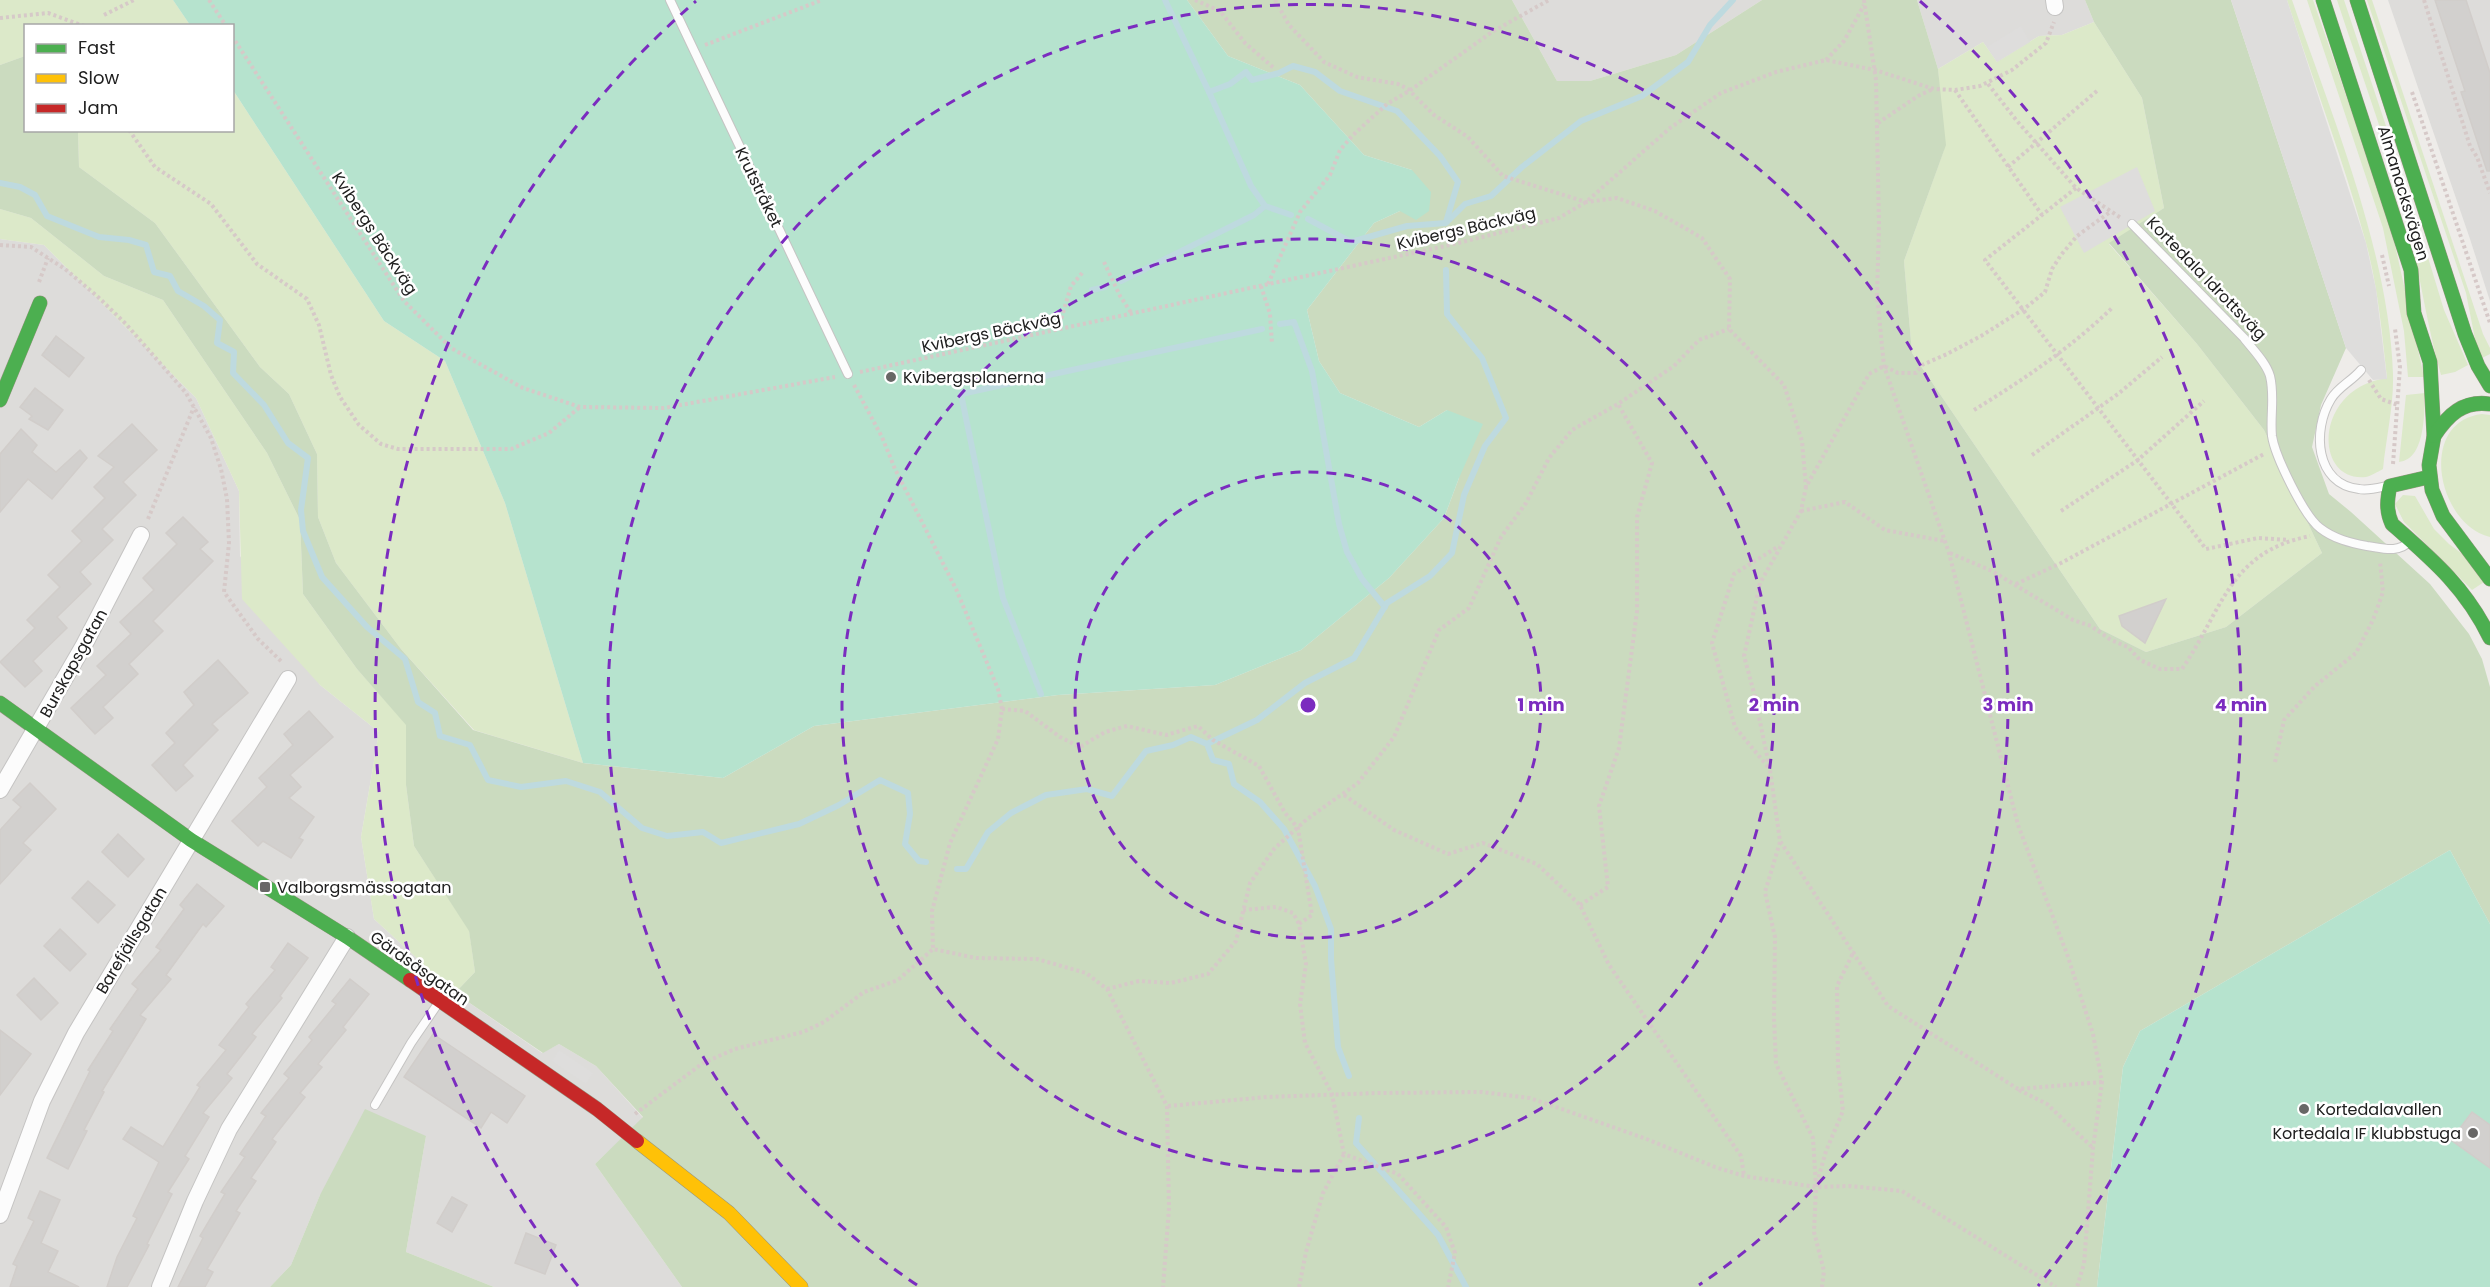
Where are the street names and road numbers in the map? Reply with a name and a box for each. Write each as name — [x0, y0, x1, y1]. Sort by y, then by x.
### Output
street label: Almanacksvägen — [2372, 123, 2435, 264]
street label: Krutstråket — [729, 143, 788, 231]
street label: Kvibergs Bäckväg — [326, 168, 423, 299]
street label: Kvibergs Bäckväg — [1394, 201, 1538, 256]
street label: Kortedala Idrottsväg — [2141, 211, 2272, 345]
street label: Kvibergs Bäckväg — [919, 306, 1063, 358]
street label: Burskapsgatan — [34, 605, 113, 722]
street label: Barefjällsgatan — [90, 882, 173, 998]
street label: Gärdsåsgatan — [366, 926, 474, 1011]

